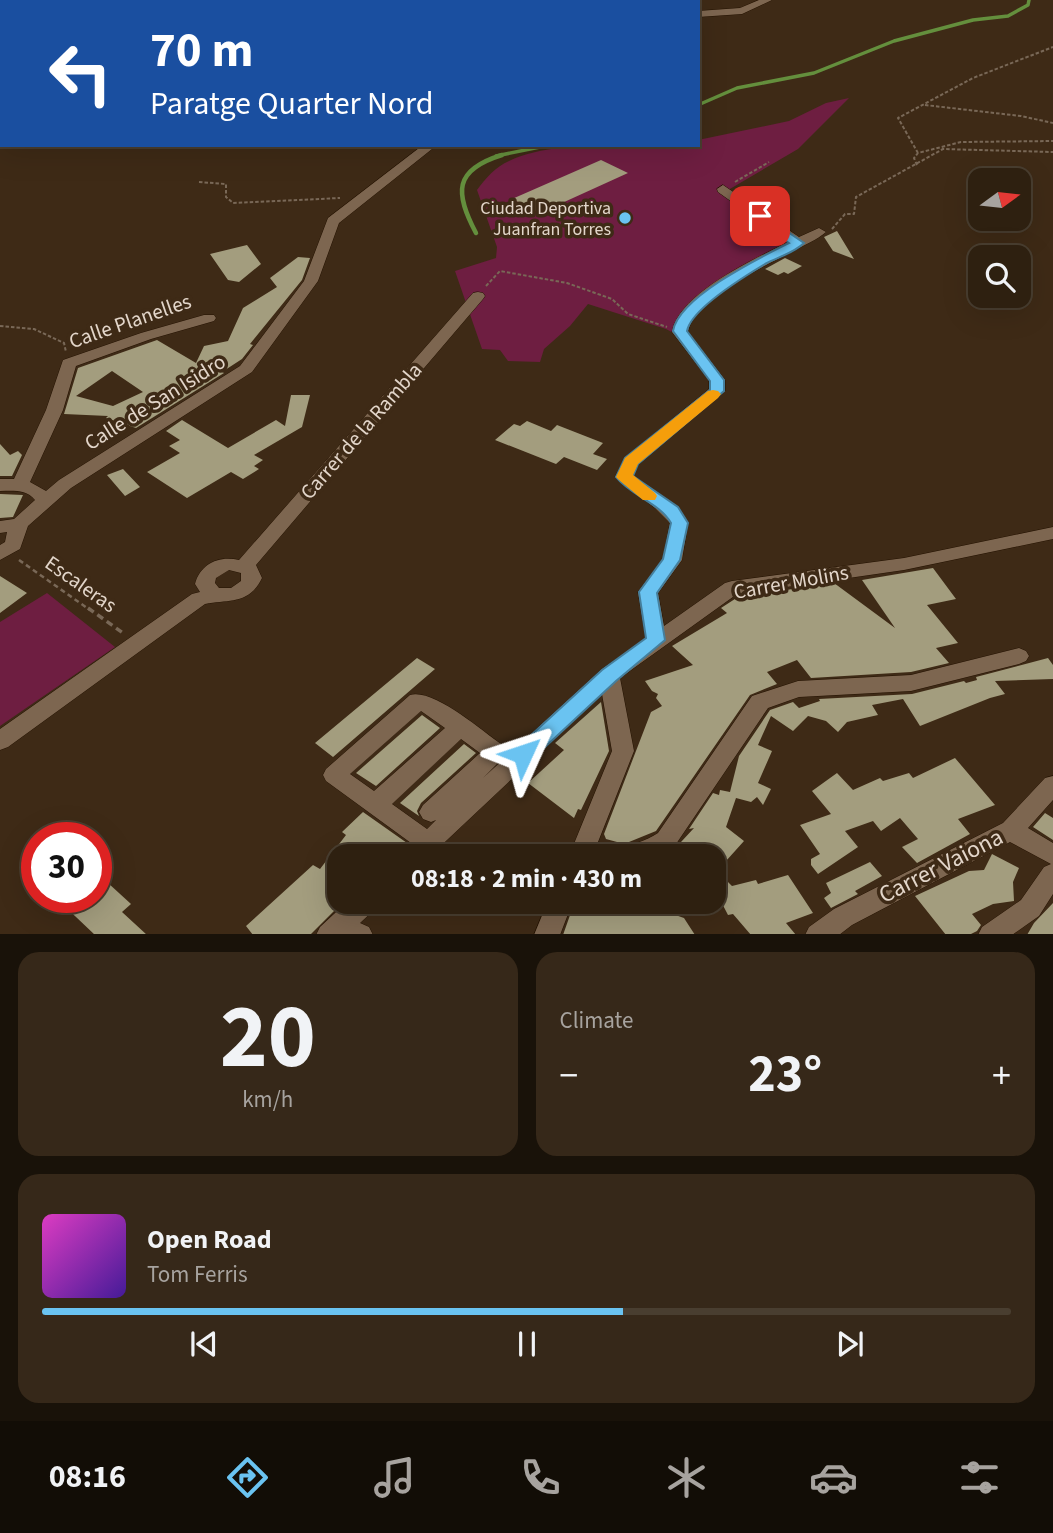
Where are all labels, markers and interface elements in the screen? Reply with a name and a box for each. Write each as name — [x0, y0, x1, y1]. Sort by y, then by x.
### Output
text: 70 m — [150, 16, 254, 86]
icon: left — [35, 28, 126, 119]
text: Paratge Quarter Nord — [150, 81, 434, 127]
north arrow — [968, 168, 1031, 231]
map controls — [968, 168, 1031, 308]
pin — [730, 186, 790, 246]
place label: Ciudad Deportiva Juanfran Torres — [480, 196, 611, 242]
icon: arrive — [741, 197, 779, 235]
marker: Ciudad Deportiva Juanfran Torres — [617, 210, 633, 226]
button: search — [968, 245, 1031, 308]
street label: Calle Planelles — [65, 286, 195, 356]
street label: Calle de San Isidro — [79, 347, 231, 457]
street label: Carrer de la Rambla — [293, 356, 429, 506]
street label: Escaleras — [39, 548, 123, 620]
street label: Carrer Molins — [731, 557, 851, 607]
position arrow — [486, 717, 560, 791]
street label: Carrer Vaiona — [873, 820, 1009, 912]
speed limit sign: 30 — [21, 822, 112, 913]
text: 08:18 · 2 min · 430 m — [411, 860, 642, 897]
text: 20 — [220, 973, 316, 1102]
text: Climate — [560, 1004, 633, 1037]
text: 23° — [748, 1038, 822, 1112]
text: − — [560, 1049, 578, 1103]
text: + — [992, 1049, 1011, 1103]
text: km/h — [242, 1083, 293, 1116]
text: Open Road — [147, 1221, 272, 1258]
text: Tom Ferris — [147, 1258, 248, 1291]
icon: previous — [185, 1325, 223, 1363]
icon: pause — [508, 1325, 546, 1363]
icon: next — [831, 1325, 869, 1363]
icon: directions — [223, 1453, 272, 1502]
icon: music — [370, 1453, 419, 1502]
icon: phone — [516, 1453, 565, 1502]
icon: climate — [662, 1453, 711, 1502]
icon: car — [809, 1453, 858, 1502]
icon: filters — [955, 1453, 1004, 1502]
text: 08:16 — [49, 1454, 126, 1500]

